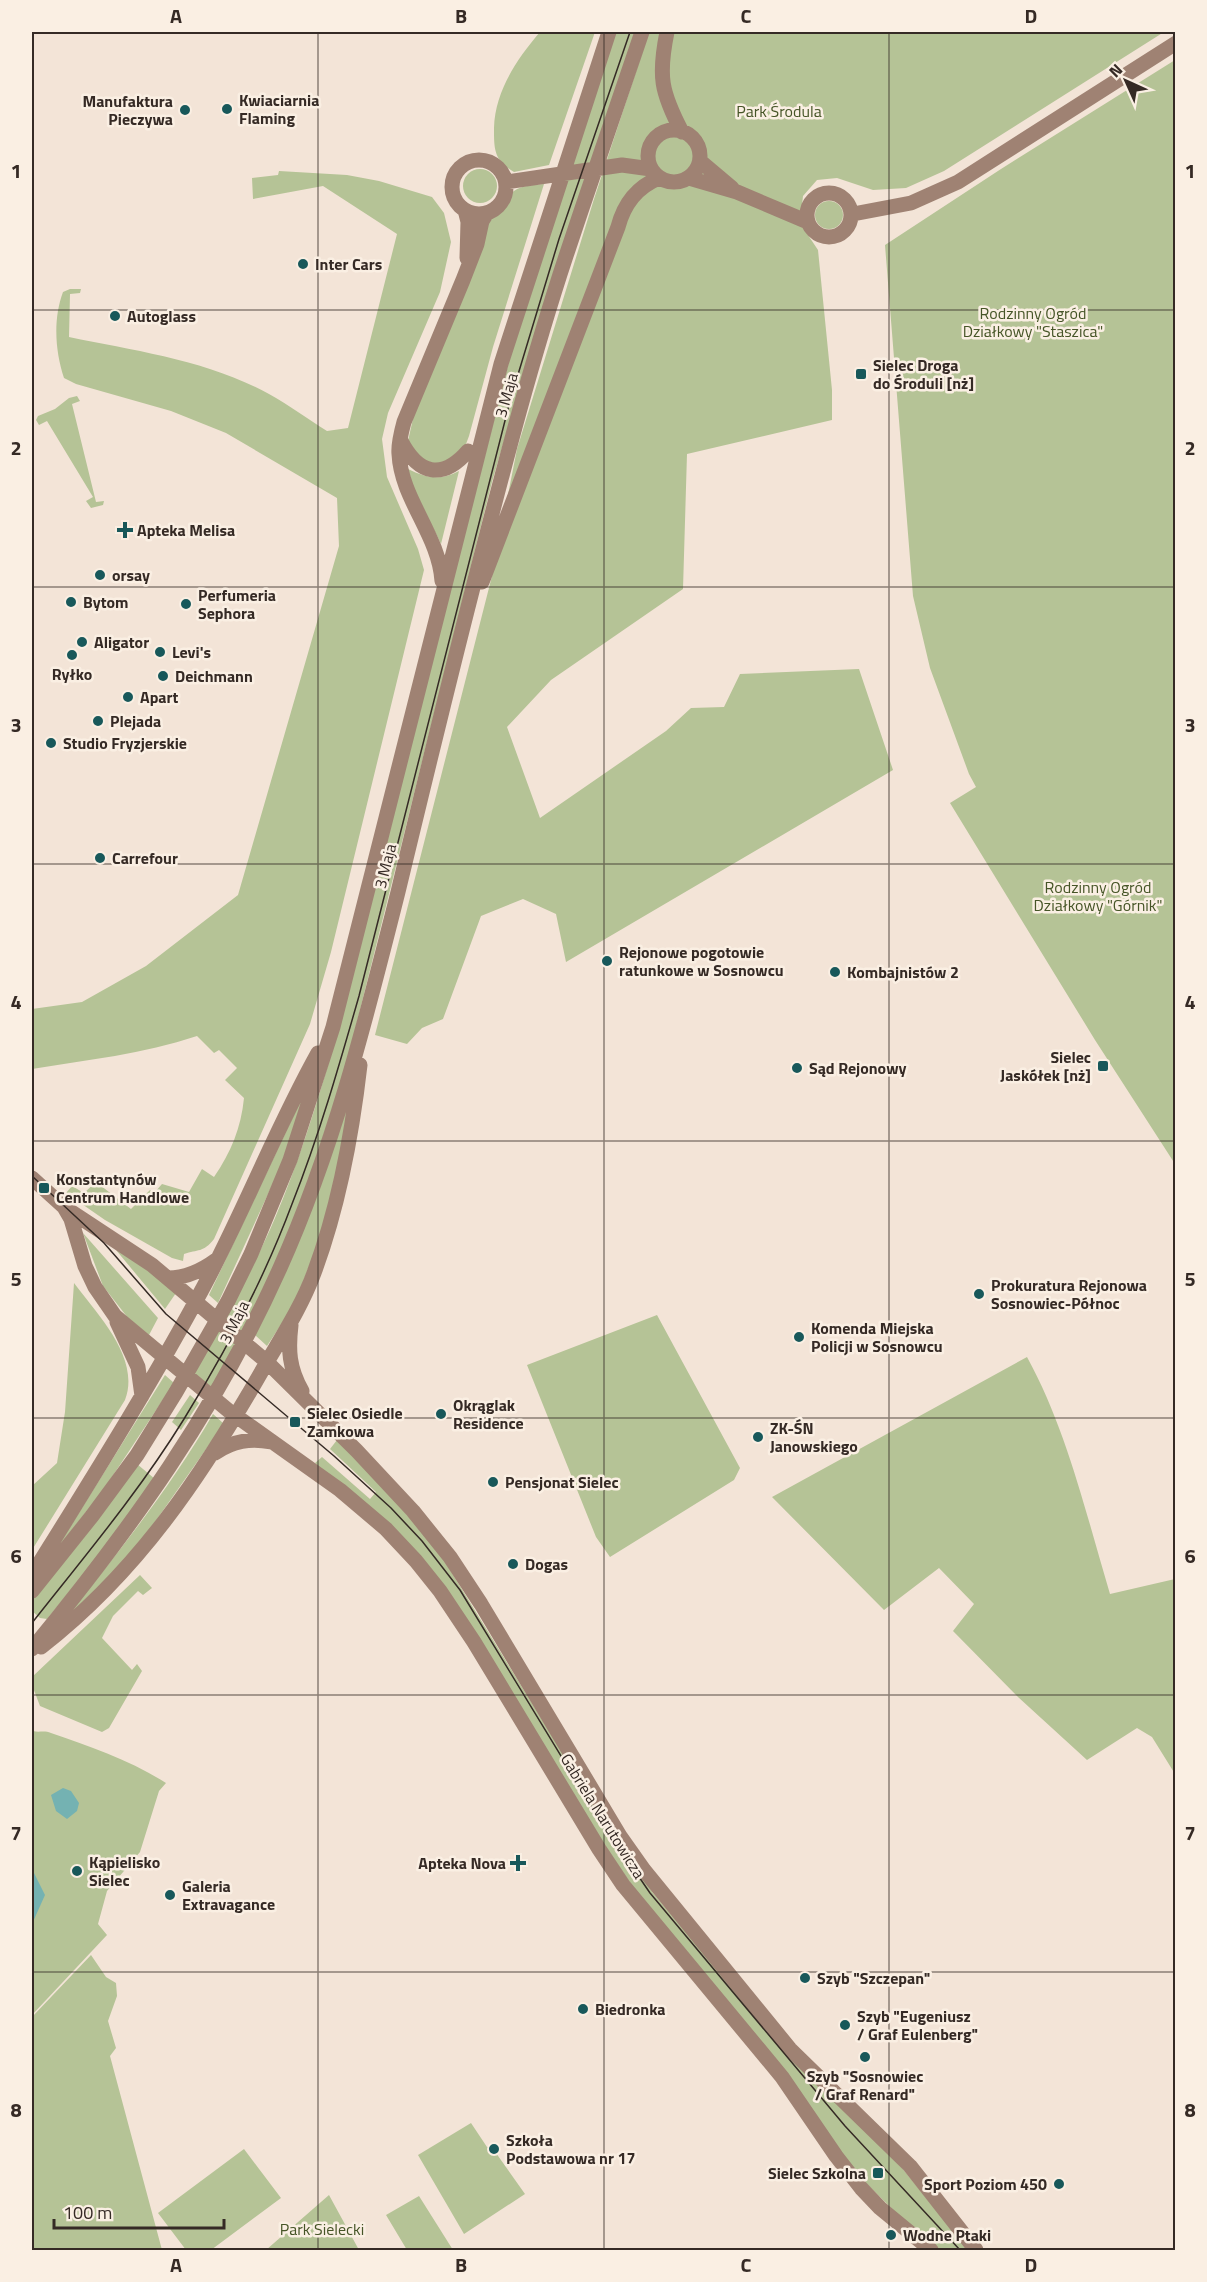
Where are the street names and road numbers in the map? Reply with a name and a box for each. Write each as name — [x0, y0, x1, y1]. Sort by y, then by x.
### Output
street label: 3 Maja — [488, 370, 524, 420]
street label: 3 Maja — [368, 841, 402, 891]
street label: 3 Maja — [213, 1296, 255, 1348]
street label: Gabriela Narutowicza — [555, 1749, 651, 1883]

